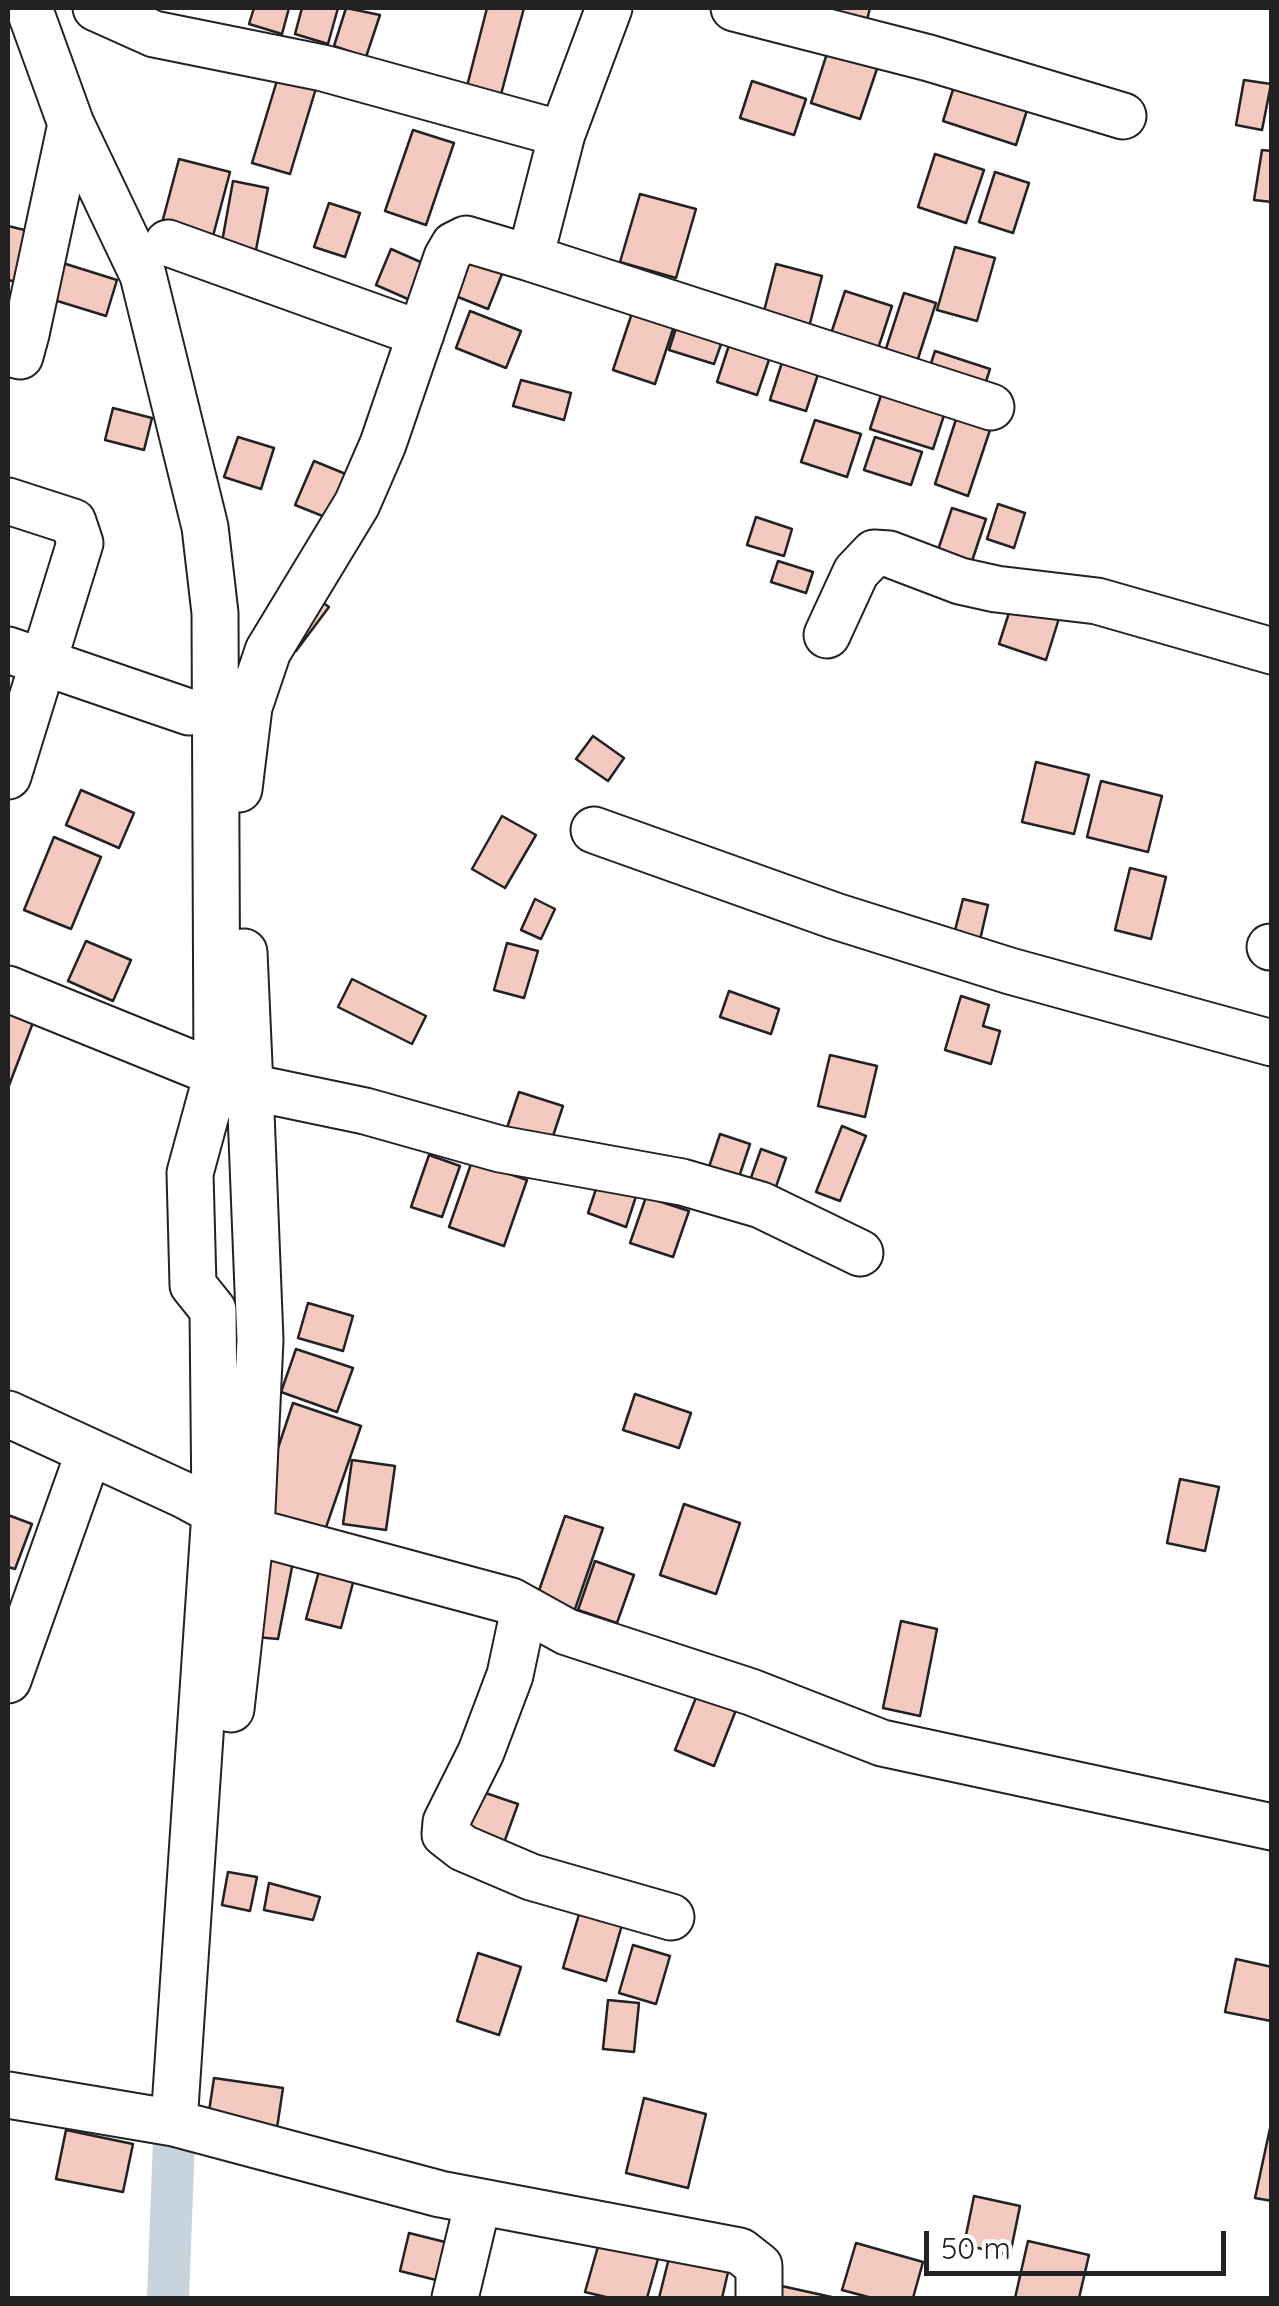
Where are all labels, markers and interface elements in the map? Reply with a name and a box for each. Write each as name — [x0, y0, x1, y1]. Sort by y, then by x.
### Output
scale bar — [929, 2211, 1232, 2273]
text: 50 m — [941, 2229, 1011, 2267]

